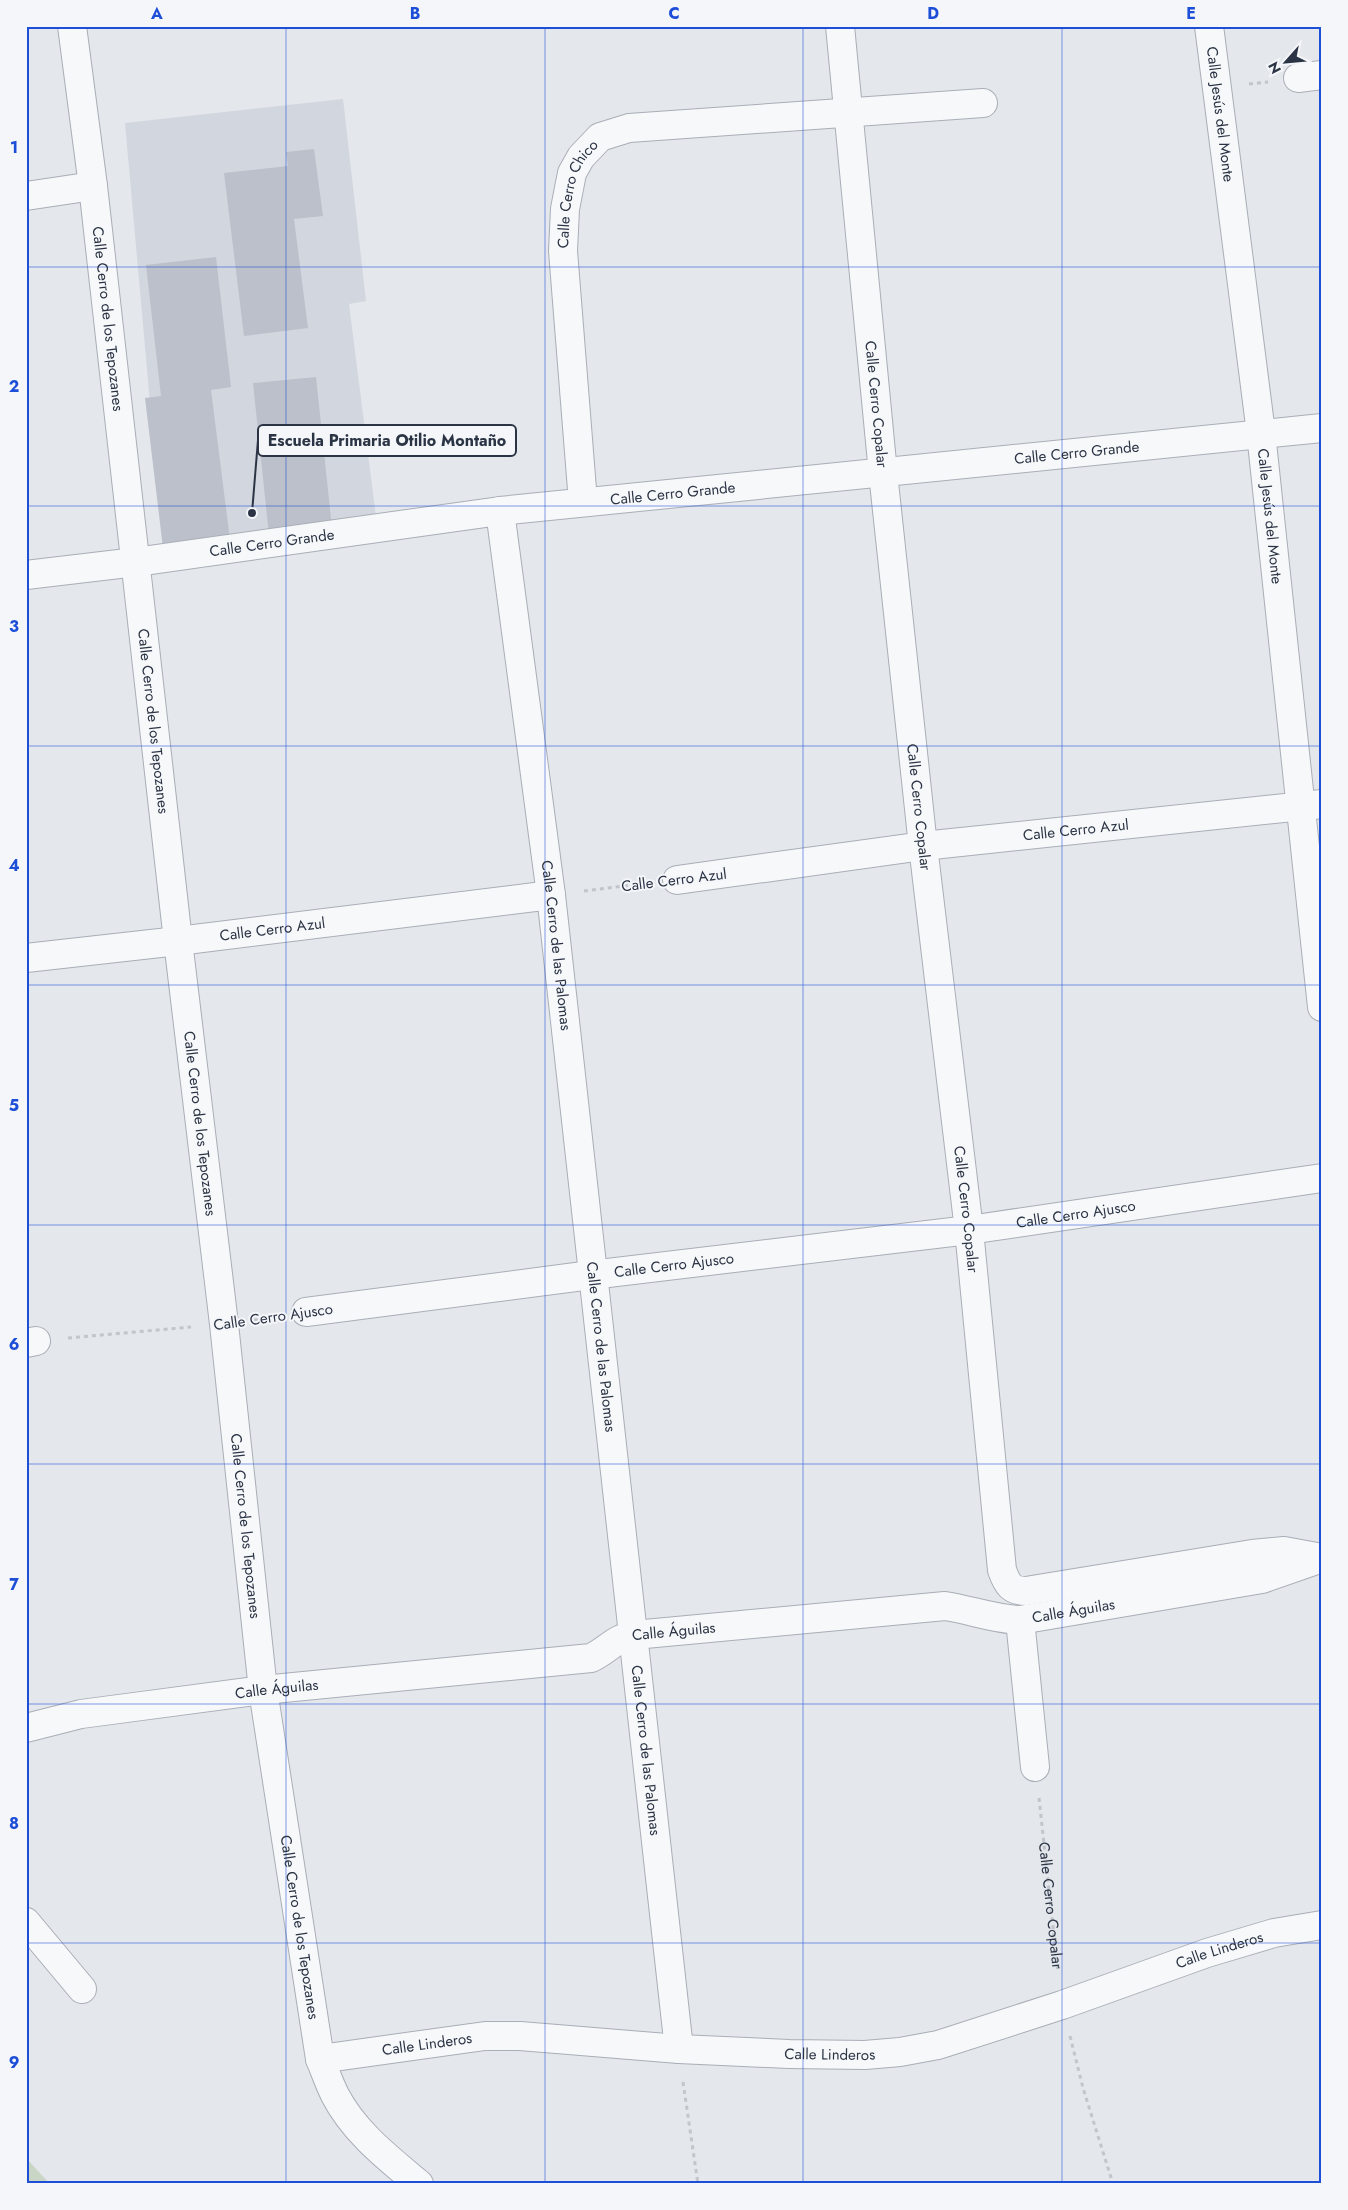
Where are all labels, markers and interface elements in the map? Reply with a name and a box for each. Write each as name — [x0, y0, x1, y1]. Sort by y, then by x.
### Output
text: A — [150, 2, 163, 25]
text: B — [410, 2, 420, 25]
text: C — [668, 2, 680, 25]
text: D — [927, 2, 939, 25]
text: E — [1186, 2, 1196, 25]
north arrow — [1260, 38, 1310, 88]
street label: Calle Jesús del Monte — [1201, 45, 1240, 184]
text: N — [1263, 58, 1286, 77]
street label: Calle Cerro Chico — [552, 134, 603, 249]
text: 1 — [10, 136, 18, 159]
street label: Calle Cerro de los Tepozanes — [87, 225, 129, 412]
street label: Calle Cerro Copalar — [859, 340, 894, 470]
text: 2 — [9, 375, 19, 398]
callout: Escuela Primaria Otilio Montaño — [258, 425, 516, 456]
text: Escuela Primaria Otilio Montaño — [268, 429, 506, 452]
street label: Calle Cerro Grande — [1013, 435, 1141, 470]
street label: Calle Jesús del Monte — [1252, 447, 1288, 585]
street label: Calle Cerro Grande — [609, 476, 737, 511]
street label: Calle Cerro Grande — [208, 523, 336, 563]
text: 3 — [9, 615, 19, 638]
street label: Calle Cerro de los Tepozanes — [132, 628, 175, 815]
street label: Calle Cerro Copalar — [901, 742, 937, 873]
street label: Calle Cerro Azul — [1022, 813, 1130, 846]
text: 4 — [8, 854, 20, 877]
street label: Calle Cerro de las Palomas — [535, 859, 577, 1032]
street label: Calle Cerro Azul — [620, 863, 728, 897]
street label: Calle Cerro Azul — [218, 912, 326, 947]
street label: Calle Cerro de los Tepozanes — [178, 1030, 222, 1217]
text: 5 — [9, 1094, 19, 1117]
street label: Calle Cerro Copalar — [948, 1145, 984, 1275]
street label: Calle Cerro Ajusco — [1015, 1195, 1137, 1234]
street label: Calle Cerro Ajusco — [613, 1247, 735, 1283]
street label: Calle Cerro de las Palomas — [581, 1261, 621, 1433]
street label: Calle Cerro Ajusco — [212, 1298, 334, 1336]
text: 6 — [9, 1333, 19, 1356]
street label: Calle Cerro de los Tepozanes — [225, 1432, 266, 1620]
text: 7 — [9, 1573, 19, 1596]
street label: Calle Águilas — [1030, 1593, 1116, 1629]
street label: Calle Águilas — [631, 1616, 716, 1646]
street label: Calle Cerro de las Palomas — [626, 1664, 666, 1837]
street label: Calle Águilas — [234, 1674, 319, 1705]
text: 8 — [9, 1812, 19, 1835]
street label: Calle Cerro de los Tepozanes — [275, 1834, 325, 2021]
street label: Calle Cerro Copalar — [1033, 1841, 1069, 1971]
street label: Calle Linderos — [1173, 1926, 1266, 1974]
street label: Calle Linderos — [381, 2027, 473, 2061]
street label: Calle Linderos — [784, 2043, 876, 2066]
text: 9 — [9, 2051, 19, 2074]

